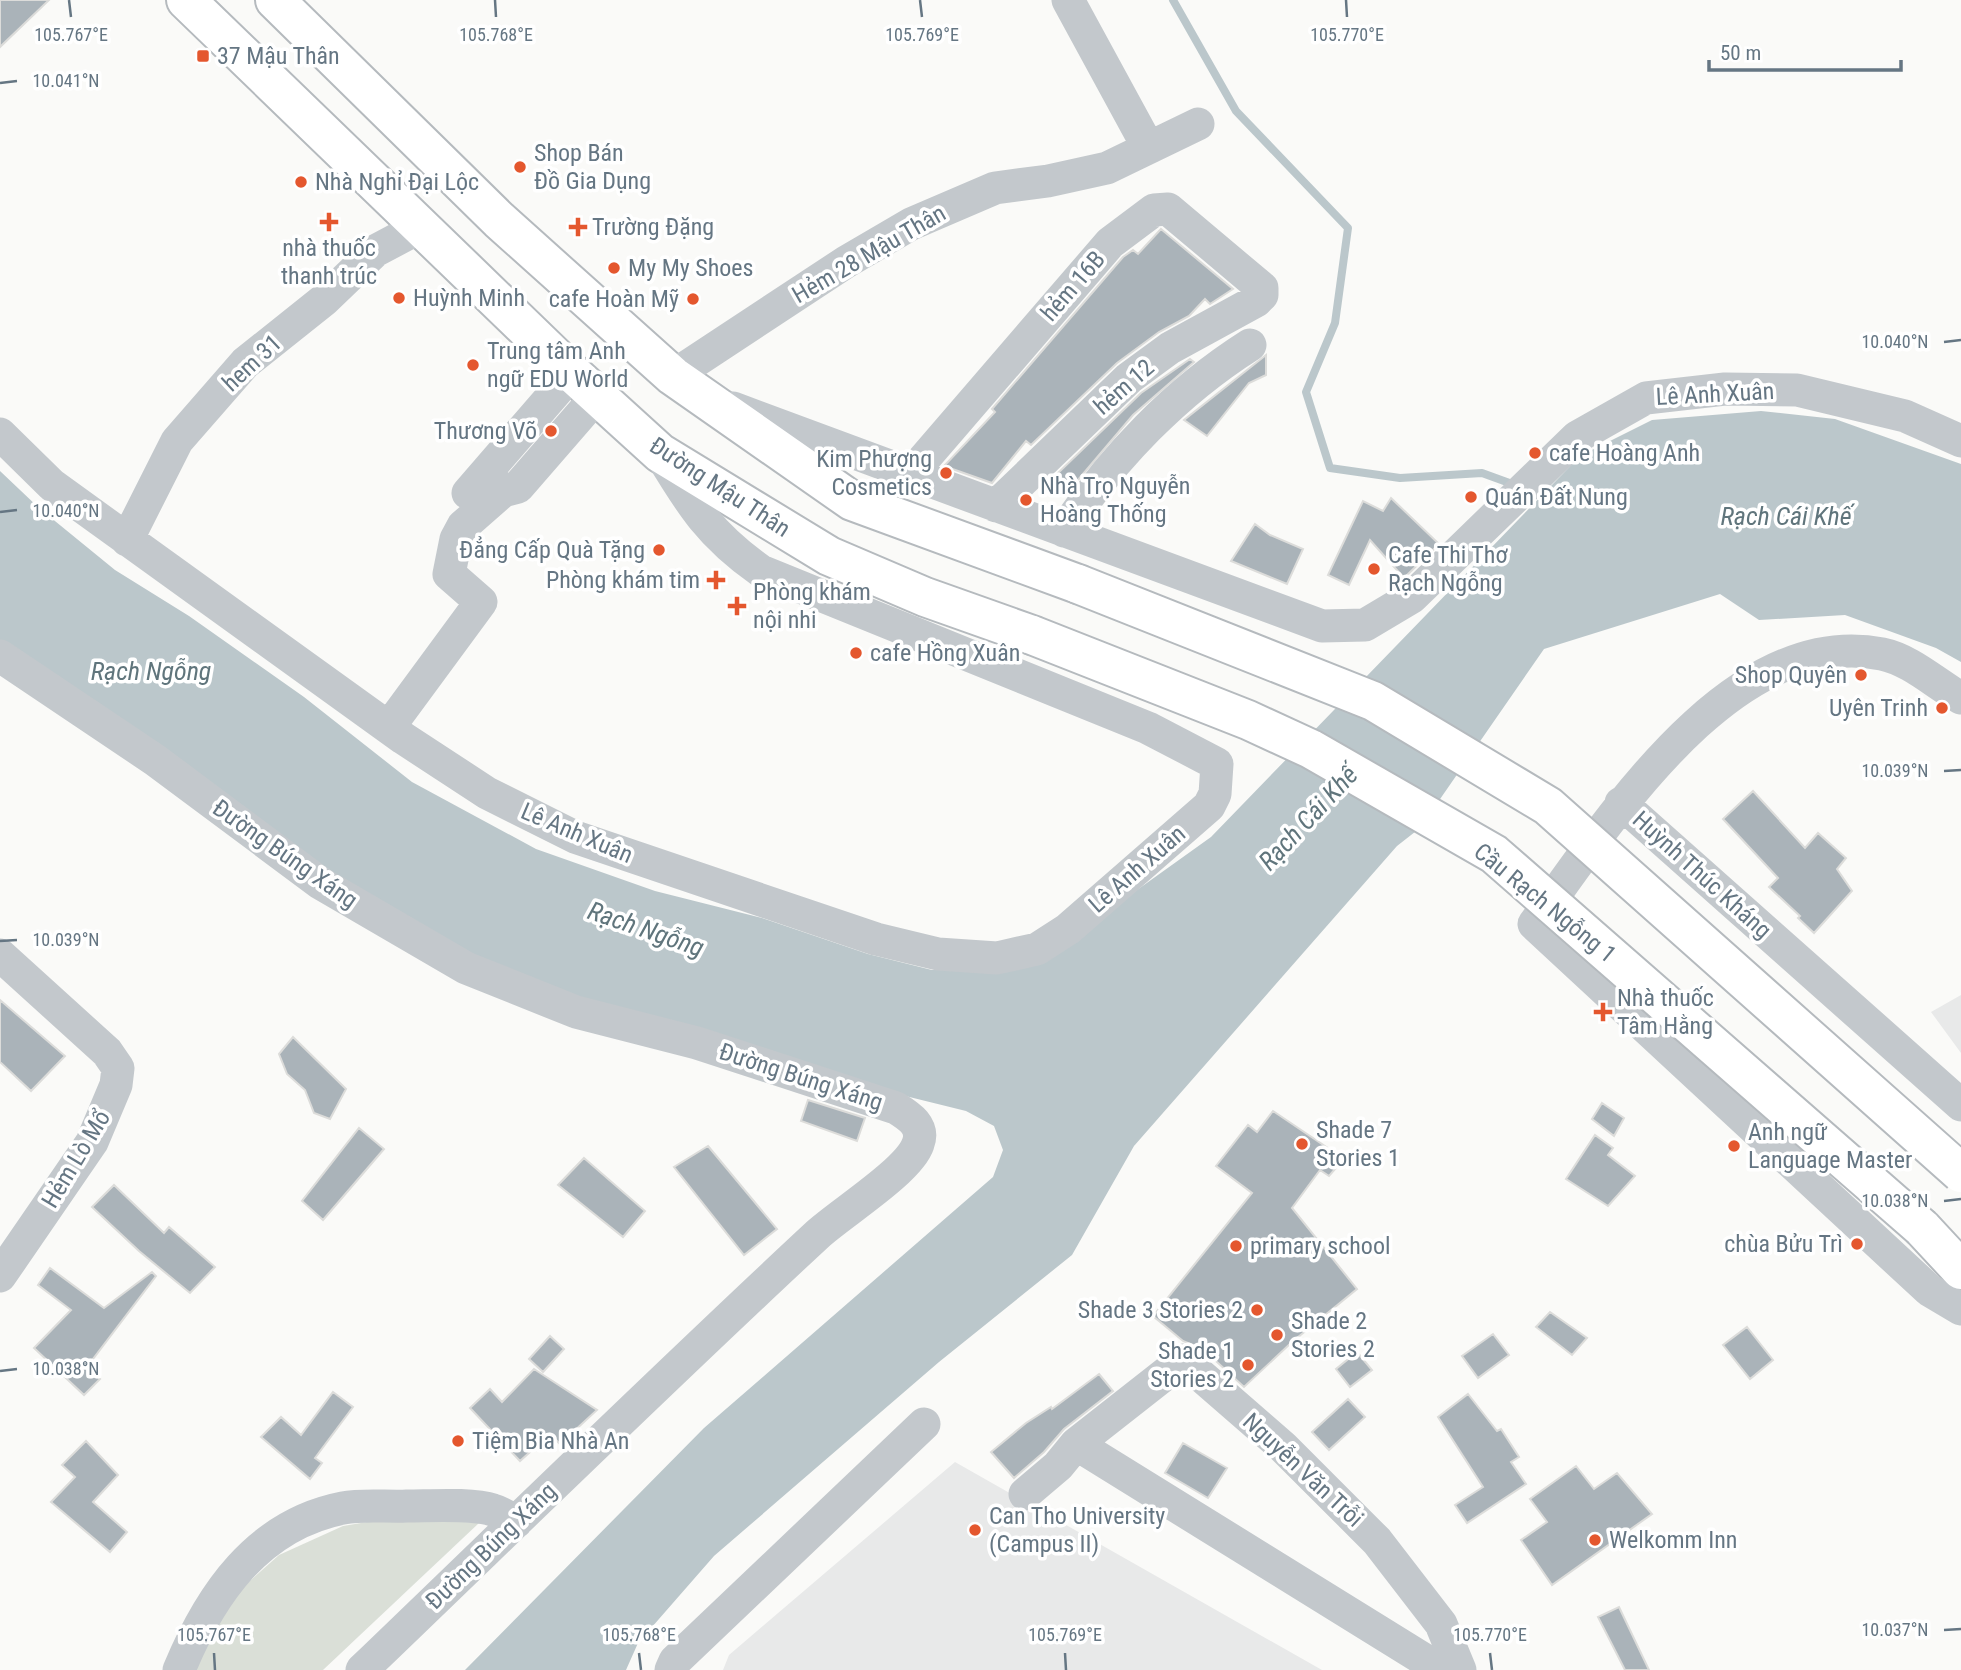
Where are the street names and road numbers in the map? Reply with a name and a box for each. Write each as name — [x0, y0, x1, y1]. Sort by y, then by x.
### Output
street label: Hẻm 28 Mậu Thân — [787, 199, 951, 309]
street label: hẻm 16B — [1035, 245, 1111, 327]
street label: hem 31 — [217, 329, 287, 397]
street label: hẻm 12 — [1088, 353, 1160, 421]
street label: Lê Anh Xuân — [1655, 377, 1775, 411]
street label: Đường Mậu Thân — [645, 431, 795, 543]
street label: Đường Búng Xáng — [207, 794, 363, 914]
street label: Lê Anh Xuân — [517, 797, 637, 869]
street label: Huỳnh Thúc Kháng — [1627, 805, 1777, 945]
street label: Lê Anh Xuân — [1083, 820, 1191, 918]
street label: Cầu Rạch Ngỗng 1 — [1468, 837, 1622, 969]
street label: Đường Búng Xáng — [716, 1037, 886, 1117]
street label: Hẻm Lò Mổ — [36, 1105, 116, 1213]
street label: Nguyễn Văn Trỗi — [1237, 1407, 1369, 1533]
street label: Đường Búng Xáng — [420, 1477, 562, 1615]

